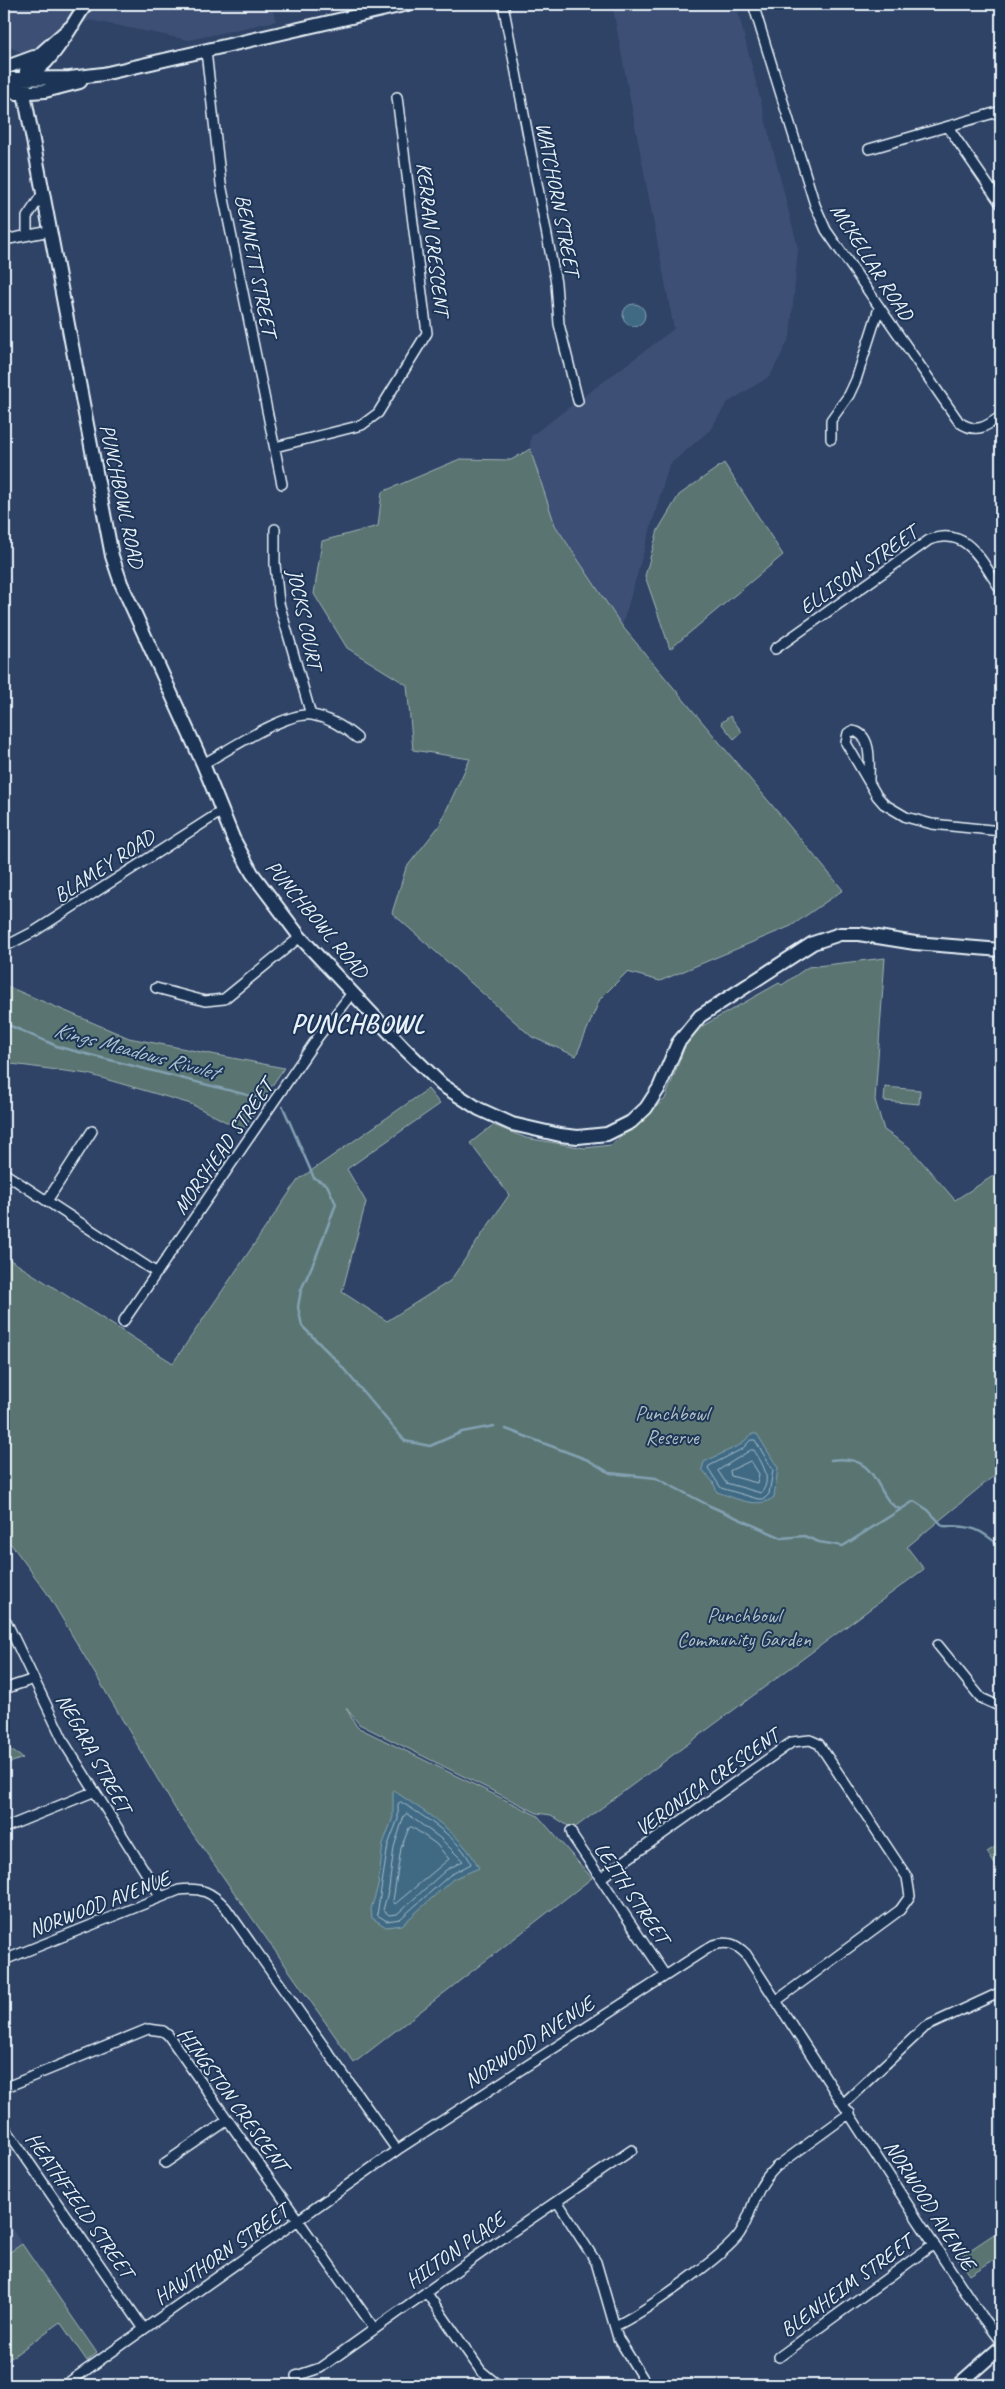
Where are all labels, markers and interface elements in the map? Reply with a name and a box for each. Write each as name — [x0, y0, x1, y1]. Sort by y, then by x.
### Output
street label: WATCHORN STREET — [530, 120, 586, 282]
street label: KERRAN CRESCENT — [411, 161, 456, 321]
street label: BENNETT STREET — [230, 192, 283, 343]
street label: MCKELLAR ROAD — [825, 199, 920, 327]
street label: PUNCHBOWL ROAD — [94, 422, 150, 572]
street label: ELLISON STREET — [794, 517, 926, 620]
street label: JOCKS COURT — [282, 566, 329, 676]
street label: BLAMEY ROAD — [49, 823, 161, 908]
street label: PUNCHBOWL ROAD — [260, 855, 375, 985]
district label: PUNCHBOWL — [291, 1007, 426, 1040]
water label: Kings Meadows Rivulet — [51, 1016, 226, 1088]
street label: MORSHEAD STREET — [167, 1070, 282, 1219]
park label: Punchbowl Reserve — [635, 1400, 713, 1450]
park label: Punchbowl Community Garden — [677, 1602, 811, 1652]
street label: NEGARA STREET — [51, 1689, 139, 1821]
street label: VERONICA CRESCENT — [630, 1720, 788, 1841]
street label: LEITH STREET — [589, 1837, 678, 1952]
street label: NORWOOD AVENUE — [25, 1864, 176, 1943]
street label: NORWOOD AVENUE — [459, 1989, 601, 2094]
street label: HINGSTON CRESCENT — [172, 2022, 297, 2181]
street label: HEATHFIELD STREET — [20, 2127, 142, 2286]
street label: NORWOOD AVENUE — [878, 2135, 983, 2277]
street label: HAWTHORN STREET — [149, 2195, 297, 2310]
street label: HILTON PLACE — [400, 2205, 512, 2294]
street label: BLENHEIM STREET — [775, 2226, 921, 2343]

